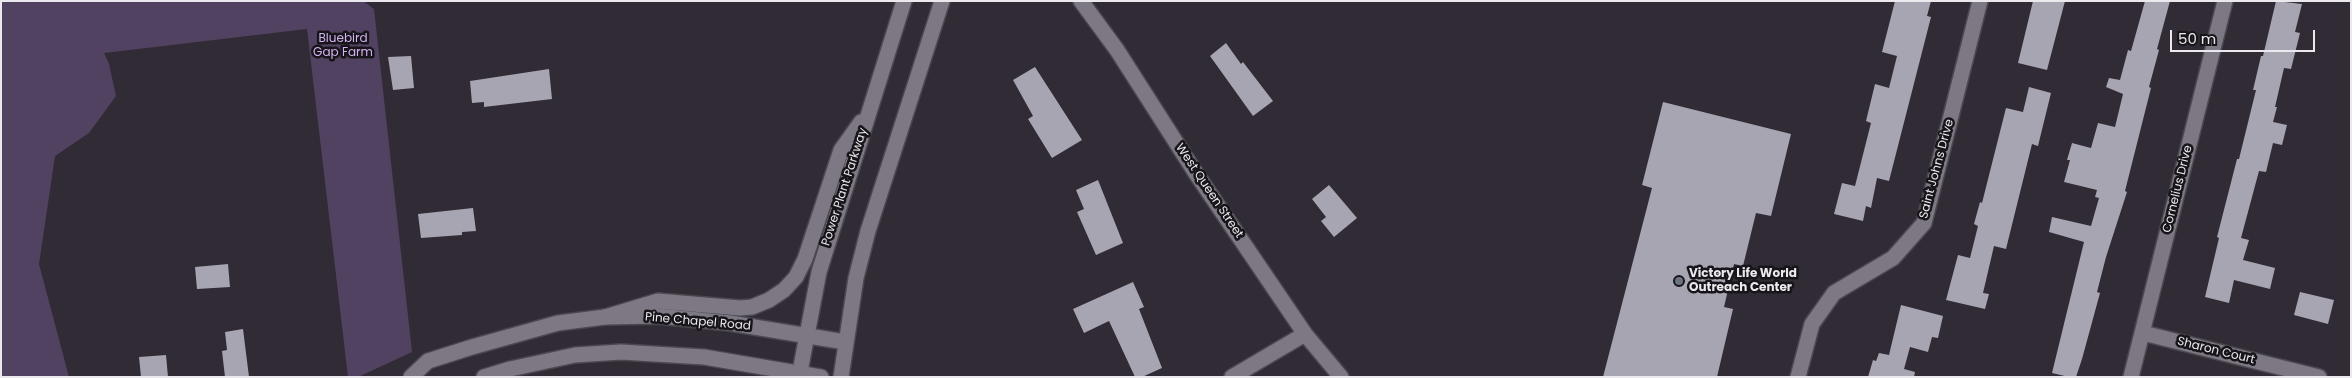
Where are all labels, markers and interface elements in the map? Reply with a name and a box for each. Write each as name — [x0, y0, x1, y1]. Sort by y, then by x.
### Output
scale bar — [2172, 20, 2317, 52]
text: 50 m — [2178, 28, 2216, 49]
park label: Bluebird Gap Farm — [313, 32, 373, 60]
street label: Saint Johns Drive — [1917, 118, 1957, 220]
street label: Power Plant Parkway — [819, 126, 871, 248]
street label: West Queen Street — [1172, 141, 1246, 241]
street label: Cornelius Drive — [2160, 144, 2196, 234]
place label: Victory Life World Outreach Center — [1689, 267, 1797, 295]
marker: Victory Life World Outreach Center — [1673, 275, 1685, 287]
street label: Pine Chapel Road — [644, 310, 752, 334]
street label: Sharon Court — [2176, 334, 2256, 368]

